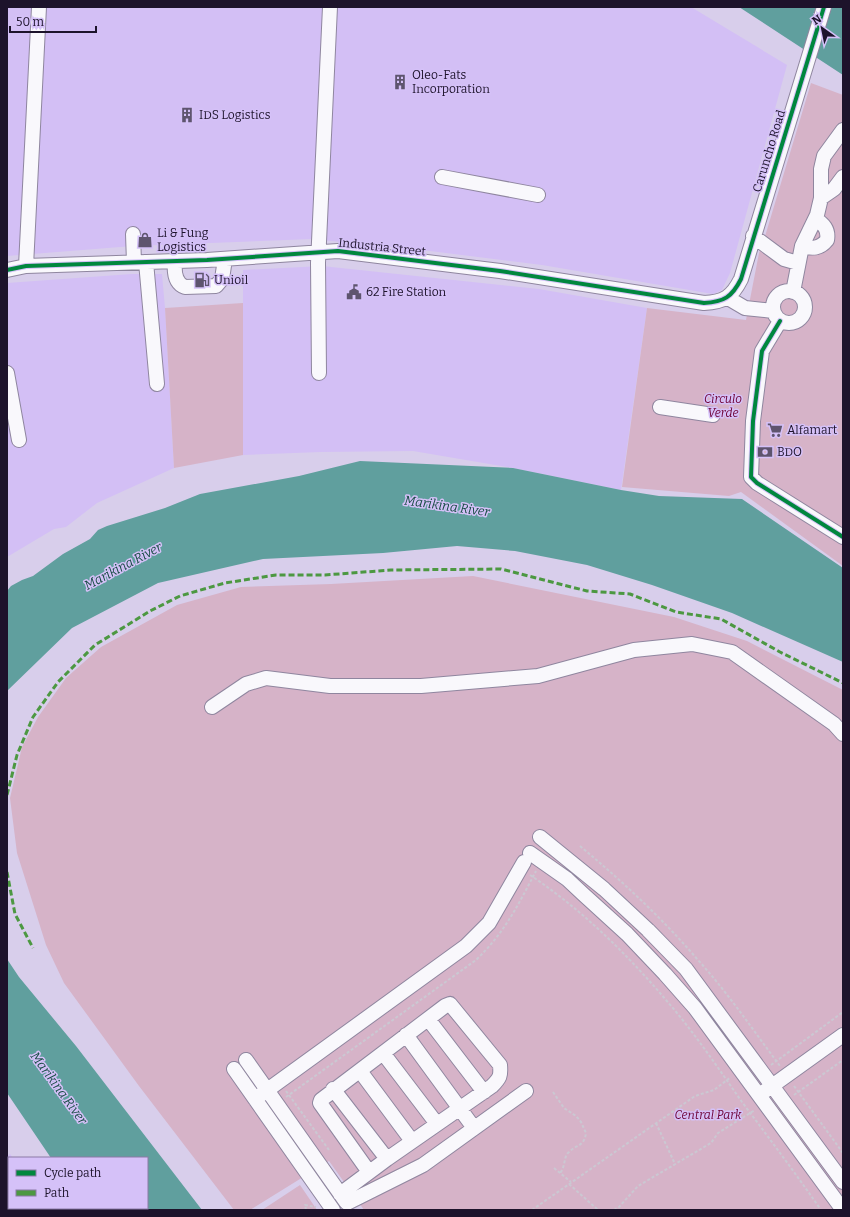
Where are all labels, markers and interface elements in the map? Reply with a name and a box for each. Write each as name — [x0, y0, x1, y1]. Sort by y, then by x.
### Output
scale bar — [10, 8, 96, 34]
north arrow — [802, 8, 842, 48]
text: N — [810, 12, 824, 28]
text: 50 m — [16, 15, 45, 29]
place label: Oleo-Fats Incorporation — [412, 68, 490, 96]
building icon: Oleo-Fats Incorporation — [391, 73, 409, 91]
building icon: IDS Logistics — [178, 106, 196, 124]
place label: IDS Logistics — [199, 108, 271, 122]
street label: Caruncho Road — [750, 108, 788, 194]
place label: Li & Fung Logistics — [157, 226, 209, 254]
shop icon: Li & Fung Logistics — [136, 231, 154, 249]
street label: Industria Street — [338, 235, 427, 259]
fuel station icon: Unioil — [193, 271, 211, 289]
place label: Unioil — [214, 273, 249, 287]
public building icon: 62 Fire Station — [345, 283, 363, 301]
place label: 62 Fire Station — [366, 285, 447, 299]
park label: Circulo Verde — [704, 392, 742, 420]
supermarket icon: Alfamart — [766, 421, 784, 439]
place label: Alfamart — [787, 423, 838, 437]
bank icon: BDO — [756, 443, 774, 461]
place label: BDO — [777, 445, 802, 459]
water label: Marikina River — [403, 493, 491, 520]
water label: Marikina River — [82, 539, 165, 593]
water label: Marikina River — [28, 1049, 91, 1128]
park label: Central Park — [675, 1108, 742, 1122]
legend — [8, 1157, 148, 1209]
text: Cycle path — [44, 1166, 102, 1180]
text: Path — [44, 1186, 70, 1200]

